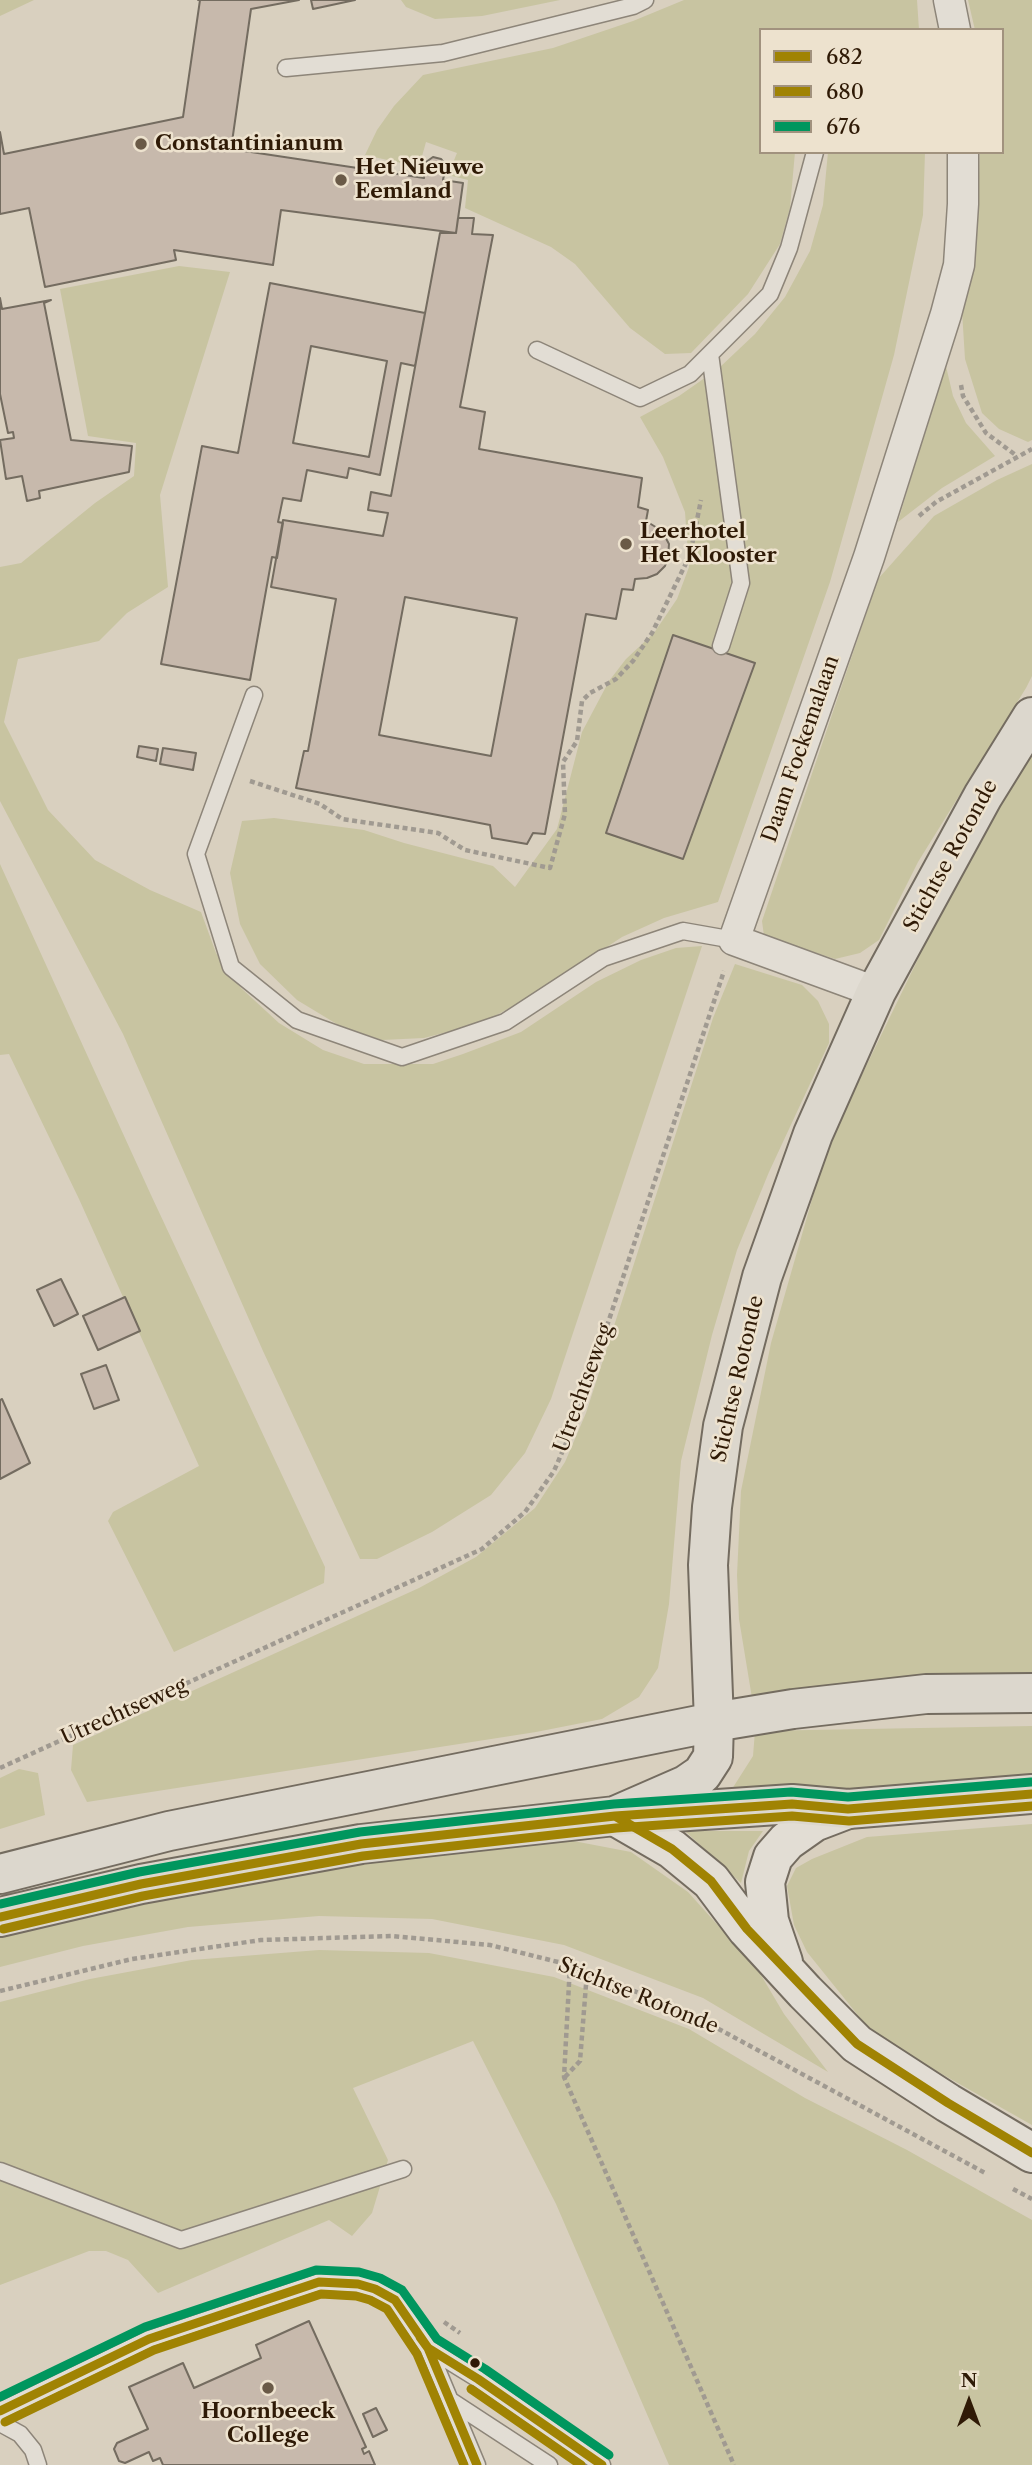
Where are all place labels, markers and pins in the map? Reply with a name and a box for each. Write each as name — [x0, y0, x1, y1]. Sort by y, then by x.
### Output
place label: Constantinianum — [155, 131, 343, 157]
marker: Constantinianum — [133, 136, 149, 152]
place label: Het Nieuwe Eemland — [355, 155, 484, 205]
marker: Het Nieuwe Eemland — [333, 172, 349, 188]
place label: Leerhotel Het Klooster — [640, 519, 777, 569]
marker: Leerhotel Het Klooster — [618, 536, 634, 552]
unlabelled marker — [468, 2356, 482, 2370]
marker: Hoornbeeck College — [260, 2380, 276, 2396]
place label: Hoornbeeck College — [201, 2399, 335, 2449]

